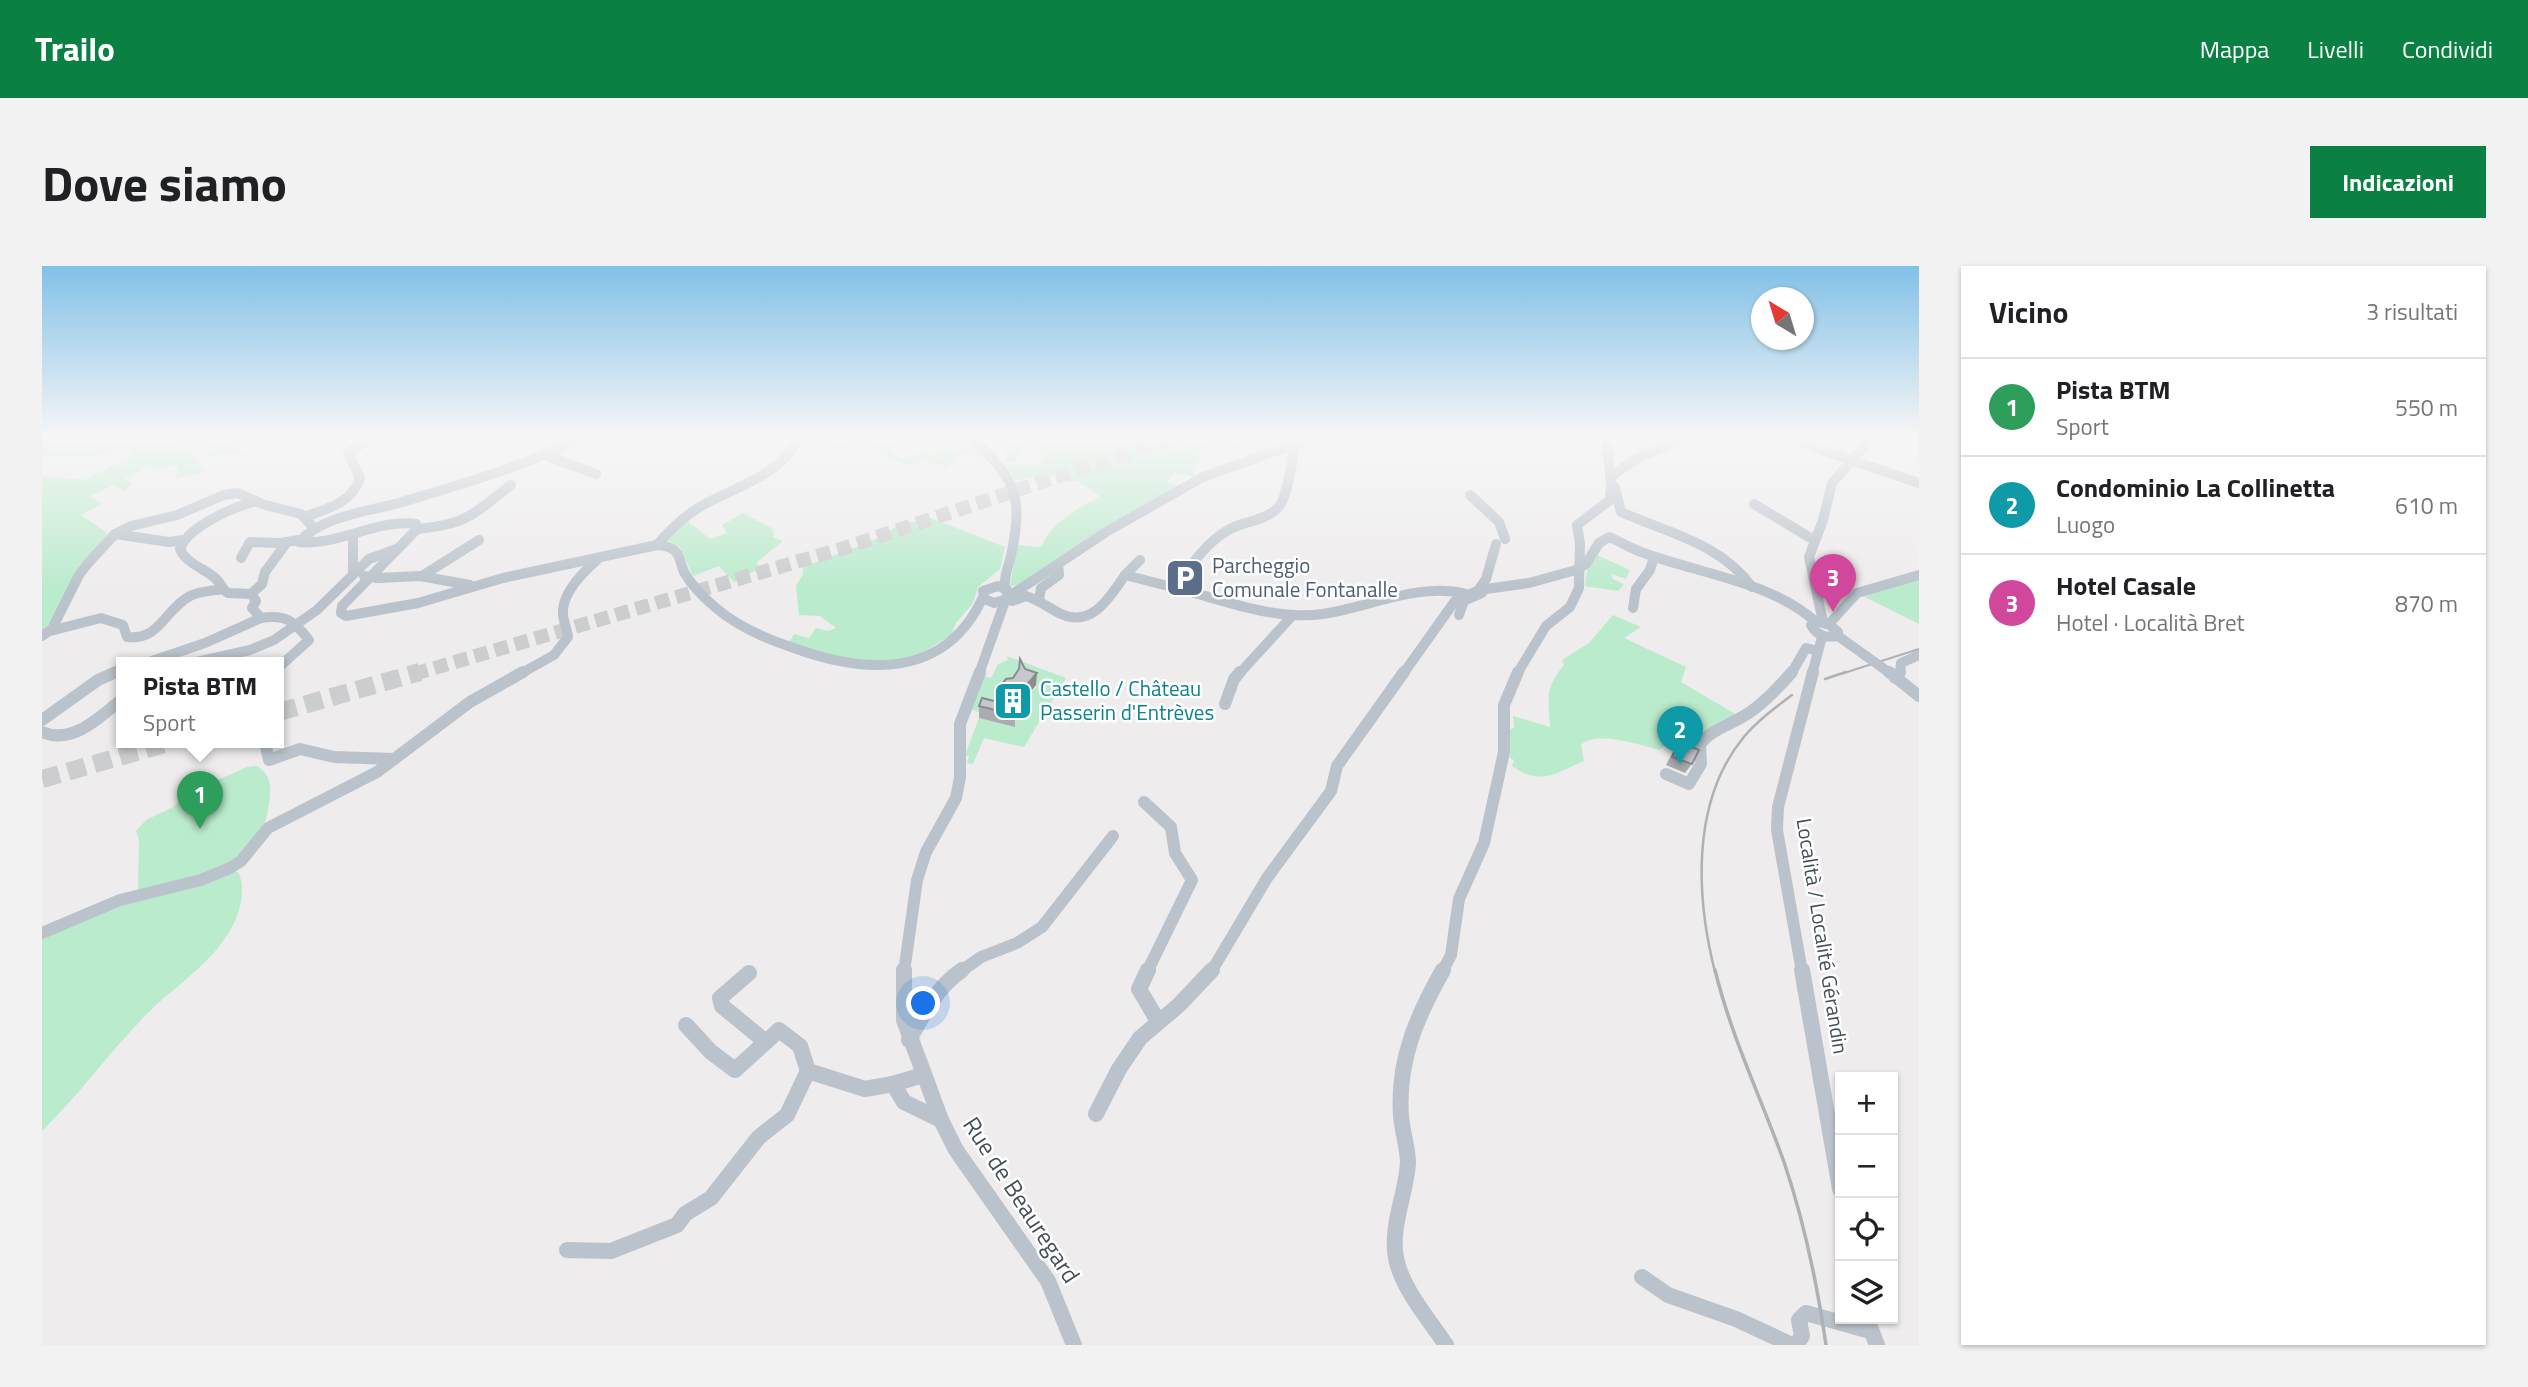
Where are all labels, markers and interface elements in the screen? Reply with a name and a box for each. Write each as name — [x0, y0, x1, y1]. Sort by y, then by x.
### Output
text: Trailo — [35, 24, 115, 74]
text: Mappa — [2200, 31, 2269, 67]
text: Livelli — [2307, 31, 2364, 67]
text: Condividi — [2402, 31, 2493, 67]
text: Dove siamo — [42, 145, 287, 220]
button: Indicazioni — [2310, 146, 2486, 218]
north arrow — [1751, 287, 1814, 350]
text: Vicino — [1989, 289, 2069, 335]
text: 3 risultati — [2366, 294, 2458, 329]
text: Pista BTM — [2056, 370, 2171, 409]
text: 1 — [2006, 390, 2018, 425]
text: 550 m — [2395, 390, 2458, 425]
text: Sport — [2056, 409, 2109, 444]
text: Condominio La Collinetta — [2056, 468, 2335, 507]
text: 2 — [2006, 488, 2018, 523]
text: 610 m — [2395, 488, 2458, 523]
text: Luogo — [2056, 507, 2115, 542]
place label: Parcheggio Comunale Fontanalle — [1212, 549, 1398, 605]
pin: 3 — [1810, 554, 1856, 612]
parking icon: Parcheggio Comunale Fontanalle — [1164, 557, 1206, 599]
text: Hotel Casale — [2056, 566, 2196, 605]
text: 3 — [2006, 586, 2018, 621]
text: 870 m — [2395, 586, 2458, 621]
text: Hotel · Località Bret — [2056, 605, 2245, 640]
popup — [116, 657, 284, 748]
text: Pista BTM — [143, 666, 257, 705]
place label: Castello / Château Passerin d'Entrèves — [1040, 672, 1214, 728]
building icon: Castello / Château Passerin d'Entrèves — [992, 680, 1034, 722]
text: Sport — [143, 705, 195, 740]
pin: 2 — [1657, 706, 1703, 764]
pin: 1 — [177, 771, 223, 829]
street label: Località / Localité Gérandin — [1789, 816, 1857, 1056]
your location — [906, 986, 940, 1020]
map controls — [1835, 1072, 1898, 1324]
button: + — [1835, 1072, 1898, 1135]
street label: Rue de Beauregard — [954, 1109, 1089, 1290]
button: − — [1835, 1135, 1898, 1198]
button: locate — [1835, 1198, 1898, 1261]
button: layers — [1835, 1261, 1898, 1324]

